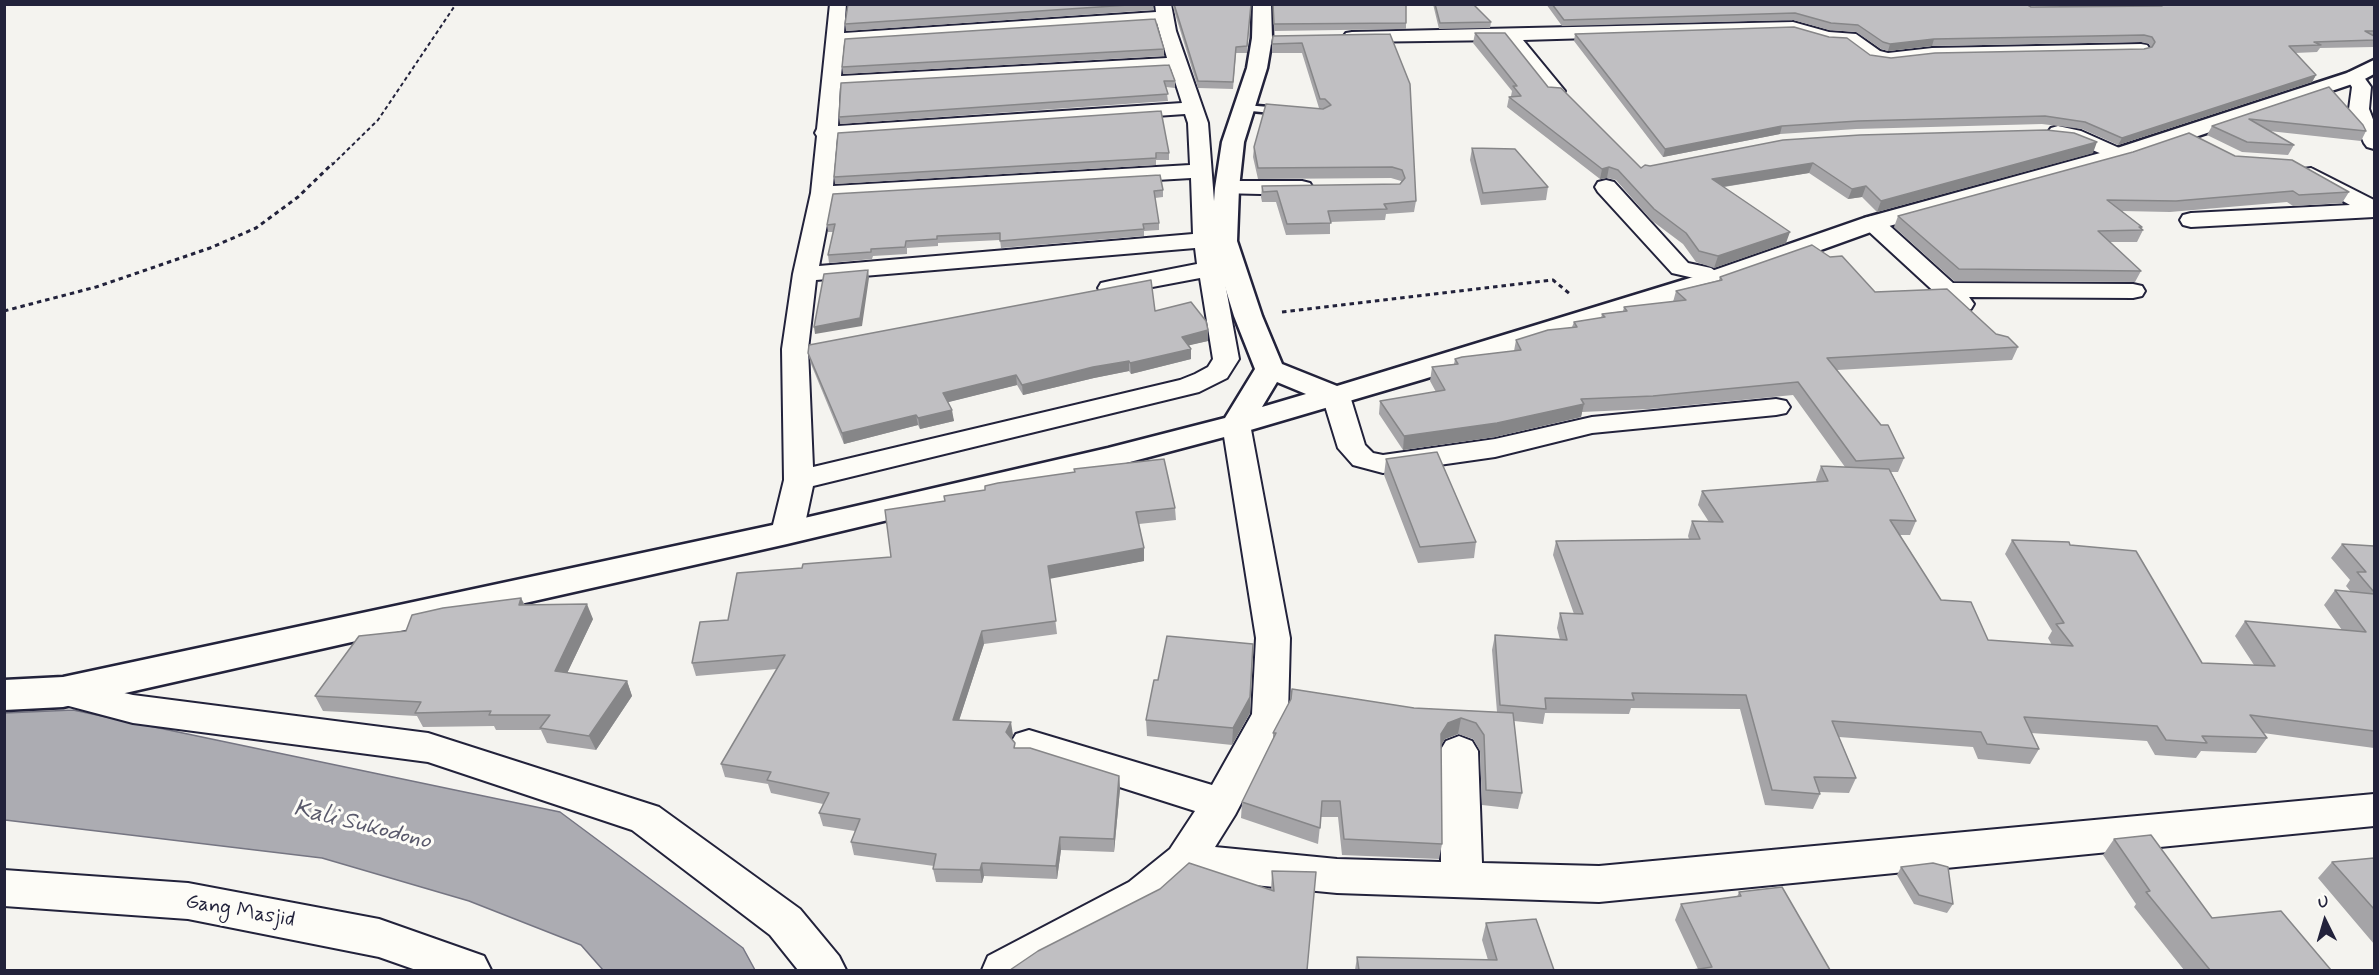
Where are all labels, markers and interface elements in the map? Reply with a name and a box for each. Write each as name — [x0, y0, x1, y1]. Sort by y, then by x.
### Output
water label: Kali Sukodono — [290, 795, 434, 857]
street label: Gang Masjid — [183, 890, 297, 934]
north arrow — [2295, 891, 2355, 951]
text: U — [2317, 892, 2329, 913]

